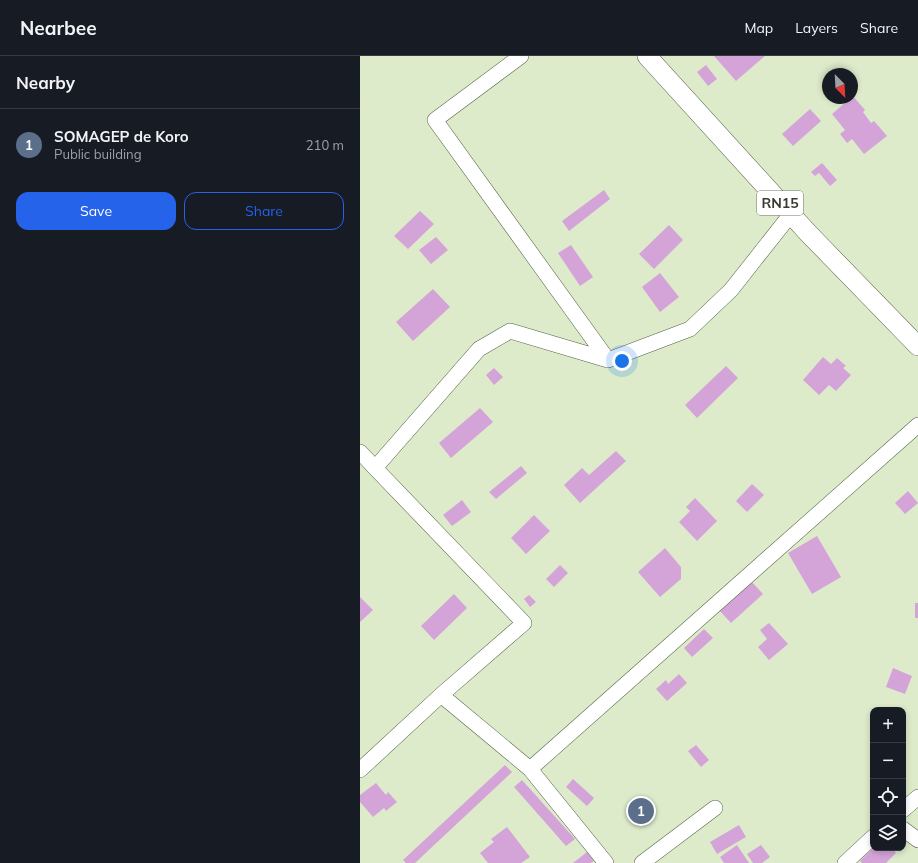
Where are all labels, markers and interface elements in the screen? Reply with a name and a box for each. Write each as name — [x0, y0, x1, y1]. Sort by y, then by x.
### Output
text: Nearbee — [20, 16, 97, 40]
text: Map — [744, 19, 773, 37]
text: Layers — [795, 19, 838, 37]
text: Share — [860, 19, 898, 37]
north arrow — [822, 68, 858, 104]
text: Nearby — [16, 72, 75, 93]
text: SOMAGEP de Koro — [54, 127, 189, 146]
text: 1 — [25, 137, 33, 153]
text: 210 m — [306, 137, 344, 153]
text: Public building — [54, 146, 142, 162]
road number: RN15 — [757, 191, 803, 215]
button: Save — [16, 192, 176, 230]
button: Share — [184, 192, 344, 230]
your location — [612, 351, 632, 371]
map controls — [870, 707, 906, 851]
button: + — [870, 707, 906, 743]
button: − — [870, 743, 906, 779]
button: locate — [870, 779, 906, 815]
pin: 1 — [628, 796, 654, 826]
button: layers — [870, 815, 906, 851]

